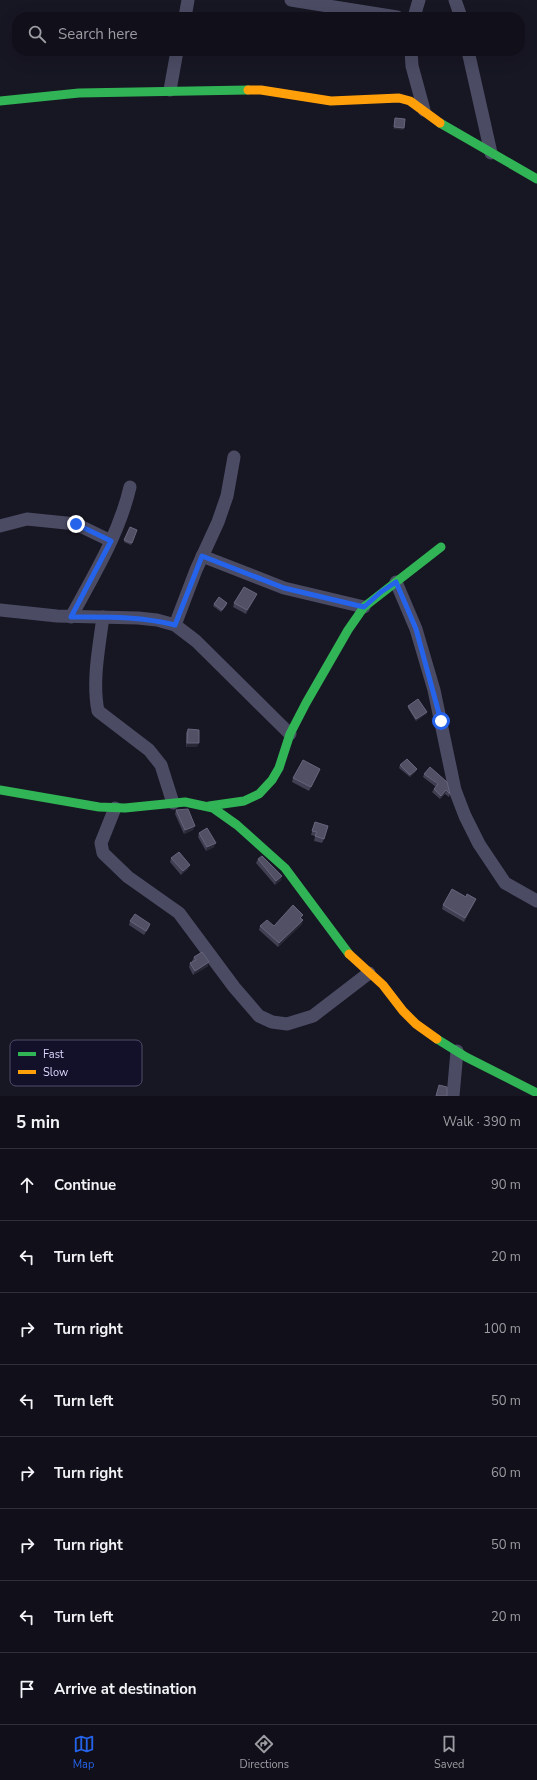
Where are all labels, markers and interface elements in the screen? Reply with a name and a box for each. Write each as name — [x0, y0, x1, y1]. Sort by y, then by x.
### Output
search box — [12, 12, 525, 56]
icon: search — [26, 23, 48, 45]
text: Search here — [58, 24, 138, 44]
route end — [67, 515, 85, 533]
route start — [432, 712, 450, 730]
legend — [10, 1040, 142, 1086]
text: Fast — [43, 1047, 64, 1062]
text: Slow — [43, 1065, 68, 1080]
text: 5 min — [16, 1111, 60, 1134]
text: Walk · 390 m — [443, 1113, 521, 1131]
icon: ahead — [16, 1174, 38, 1196]
text: Continue — [54, 1175, 116, 1195]
text: 90 m — [491, 1176, 521, 1194]
icon: left — [16, 1246, 38, 1268]
text: Turn left — [54, 1247, 113, 1267]
text: 20 m — [491, 1248, 521, 1266]
icon: right — [16, 1318, 38, 1340]
text: Turn right — [54, 1319, 123, 1339]
text: 100 m — [483, 1320, 521, 1338]
icon: left — [16, 1390, 38, 1412]
text: Turn left — [54, 1391, 113, 1411]
text: 50 m — [491, 1392, 521, 1410]
icon: right — [16, 1462, 38, 1484]
text: Turn right — [54, 1463, 123, 1483]
text: 60 m — [491, 1464, 521, 1482]
icon: right — [16, 1534, 38, 1556]
text: Turn right — [54, 1535, 123, 1555]
text: 50 m — [491, 1536, 521, 1554]
icon: left — [16, 1606, 38, 1628]
text: Turn left — [54, 1607, 113, 1627]
text: 20 m — [491, 1608, 521, 1626]
icon: arrive — [16, 1678, 38, 1700]
text: Arrive at destination — [54, 1679, 197, 1699]
tab: Map — [73, 1733, 95, 1772]
tab: Directions — [240, 1733, 289, 1772]
tab: Saved — [434, 1733, 464, 1772]

